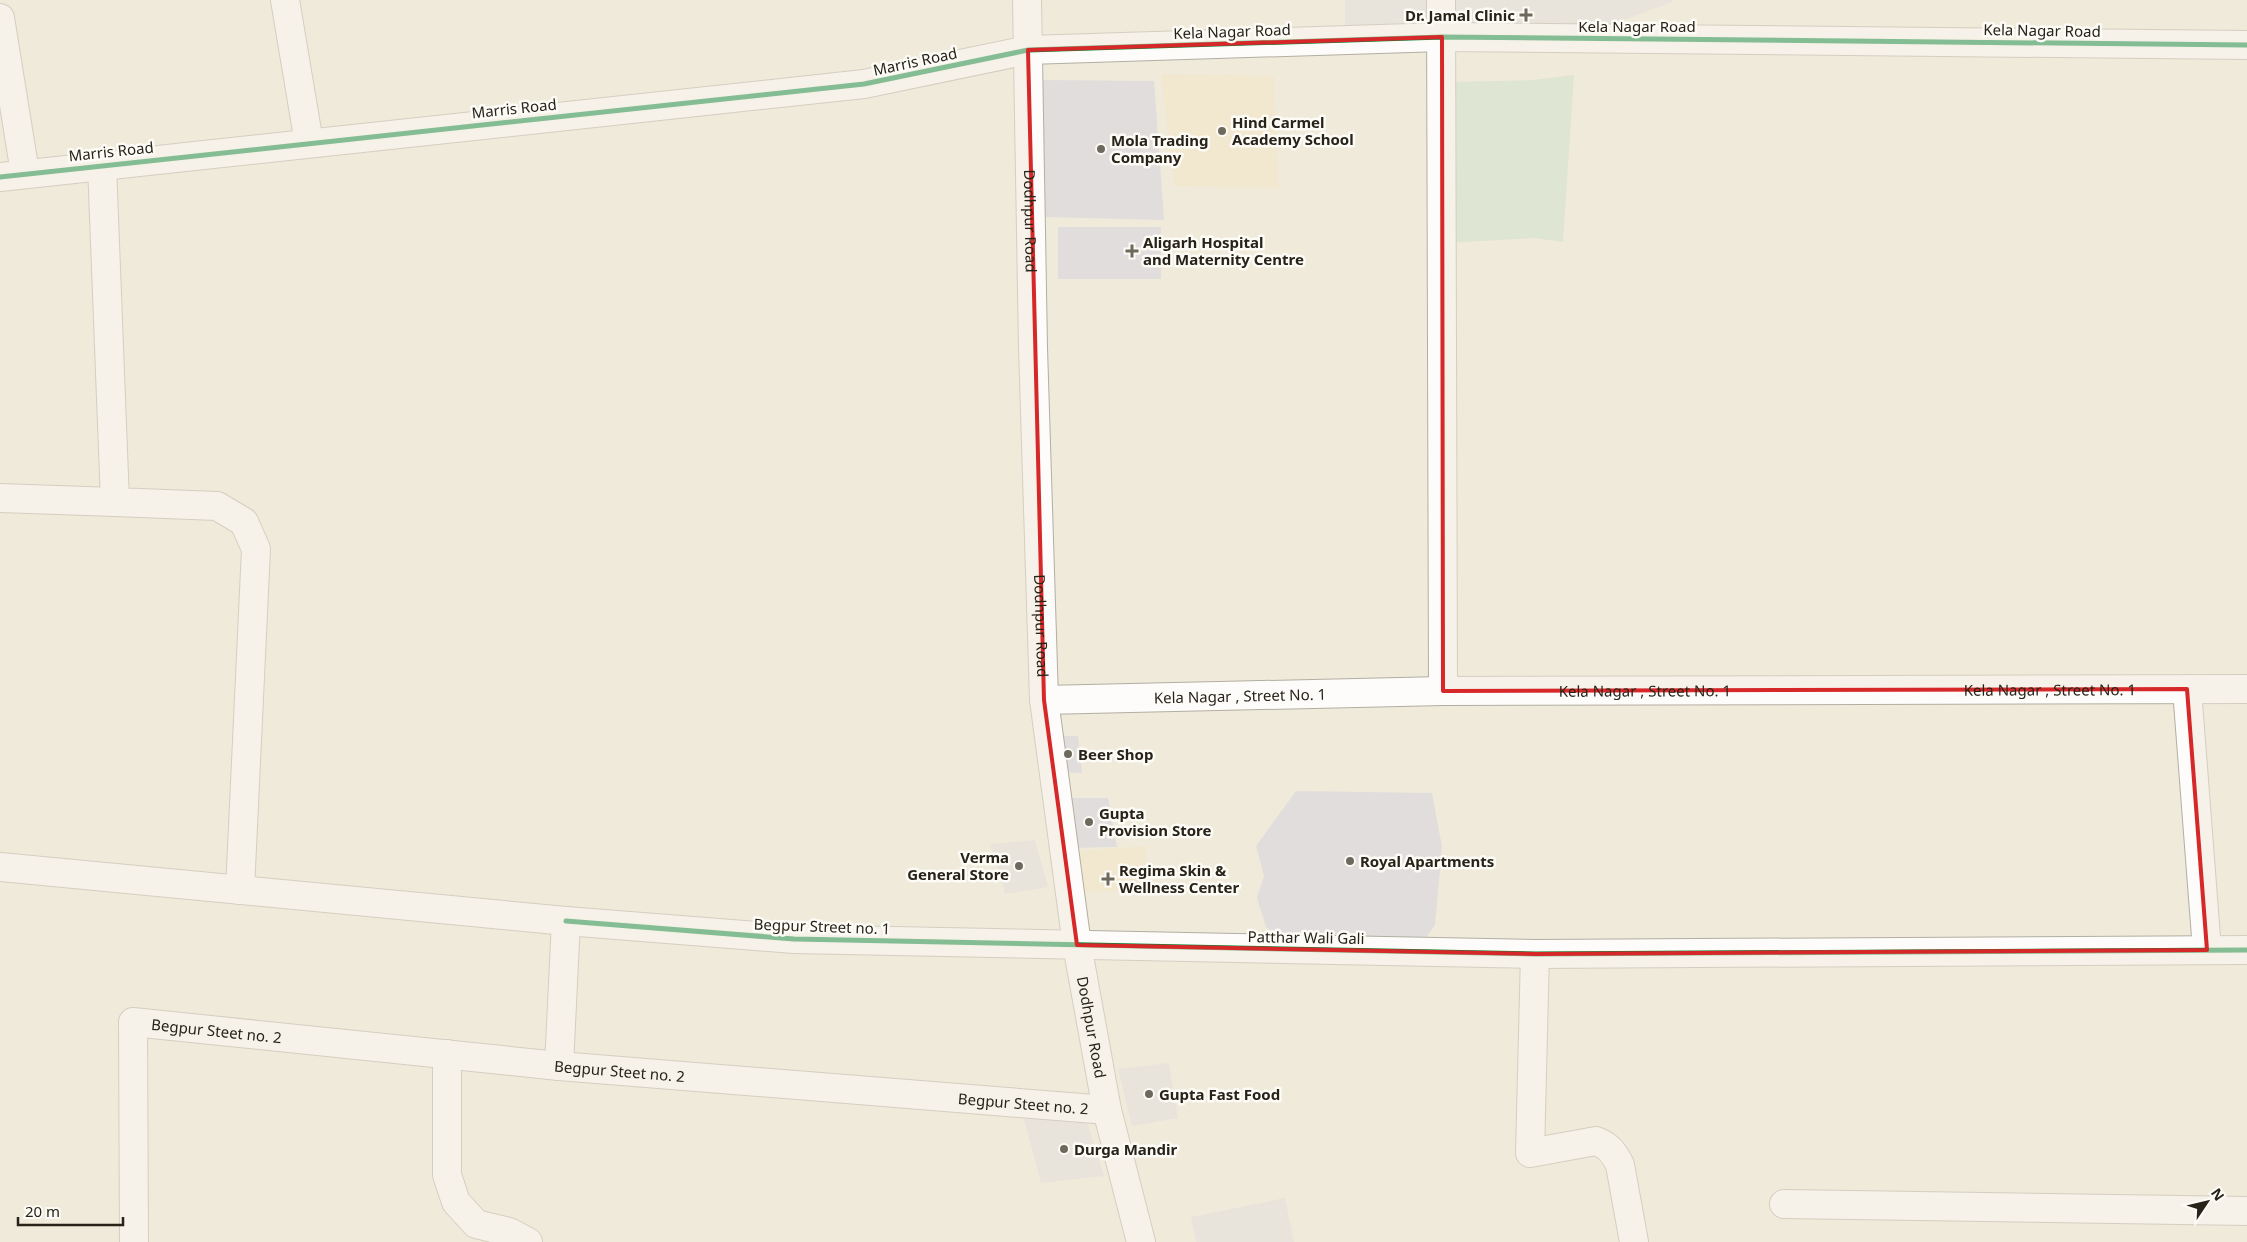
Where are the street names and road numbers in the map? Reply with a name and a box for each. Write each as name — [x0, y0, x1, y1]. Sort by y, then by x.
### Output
street label: Kela Nagar Road — [1578, 16, 1696, 36]
street label: Kela Nagar Road — [1173, 19, 1291, 43]
street label: Kela Nagar Road — [1983, 19, 2101, 41]
street label: Marris Road — [871, 42, 959, 80]
street label: Marris Road — [470, 94, 558, 122]
street label: Marris Road — [67, 137, 155, 165]
street label: Dodhpur Road — [1020, 169, 1042, 273]
street label: Dodhpur Road — [1030, 574, 1053, 678]
street label: Kela Nagar , Street No. 1 — [1964, 679, 2136, 700]
street label: Kela Nagar , Street No. 1 — [1559, 680, 1731, 701]
street label: Kela Nagar , Street No. 1 — [1154, 684, 1326, 708]
street label: Begpur Street no. 1 — [753, 914, 891, 938]
street label: Patthar Wali Gali — [1247, 926, 1365, 948]
street label: Dodhpur Road — [1073, 975, 1111, 1080]
street label: Begpur Steet no. 2 — [150, 1014, 283, 1047]
street label: Begpur Steet no. 2 — [553, 1056, 686, 1086]
street label: Begpur Steet no. 2 — [957, 1088, 1089, 1118]

